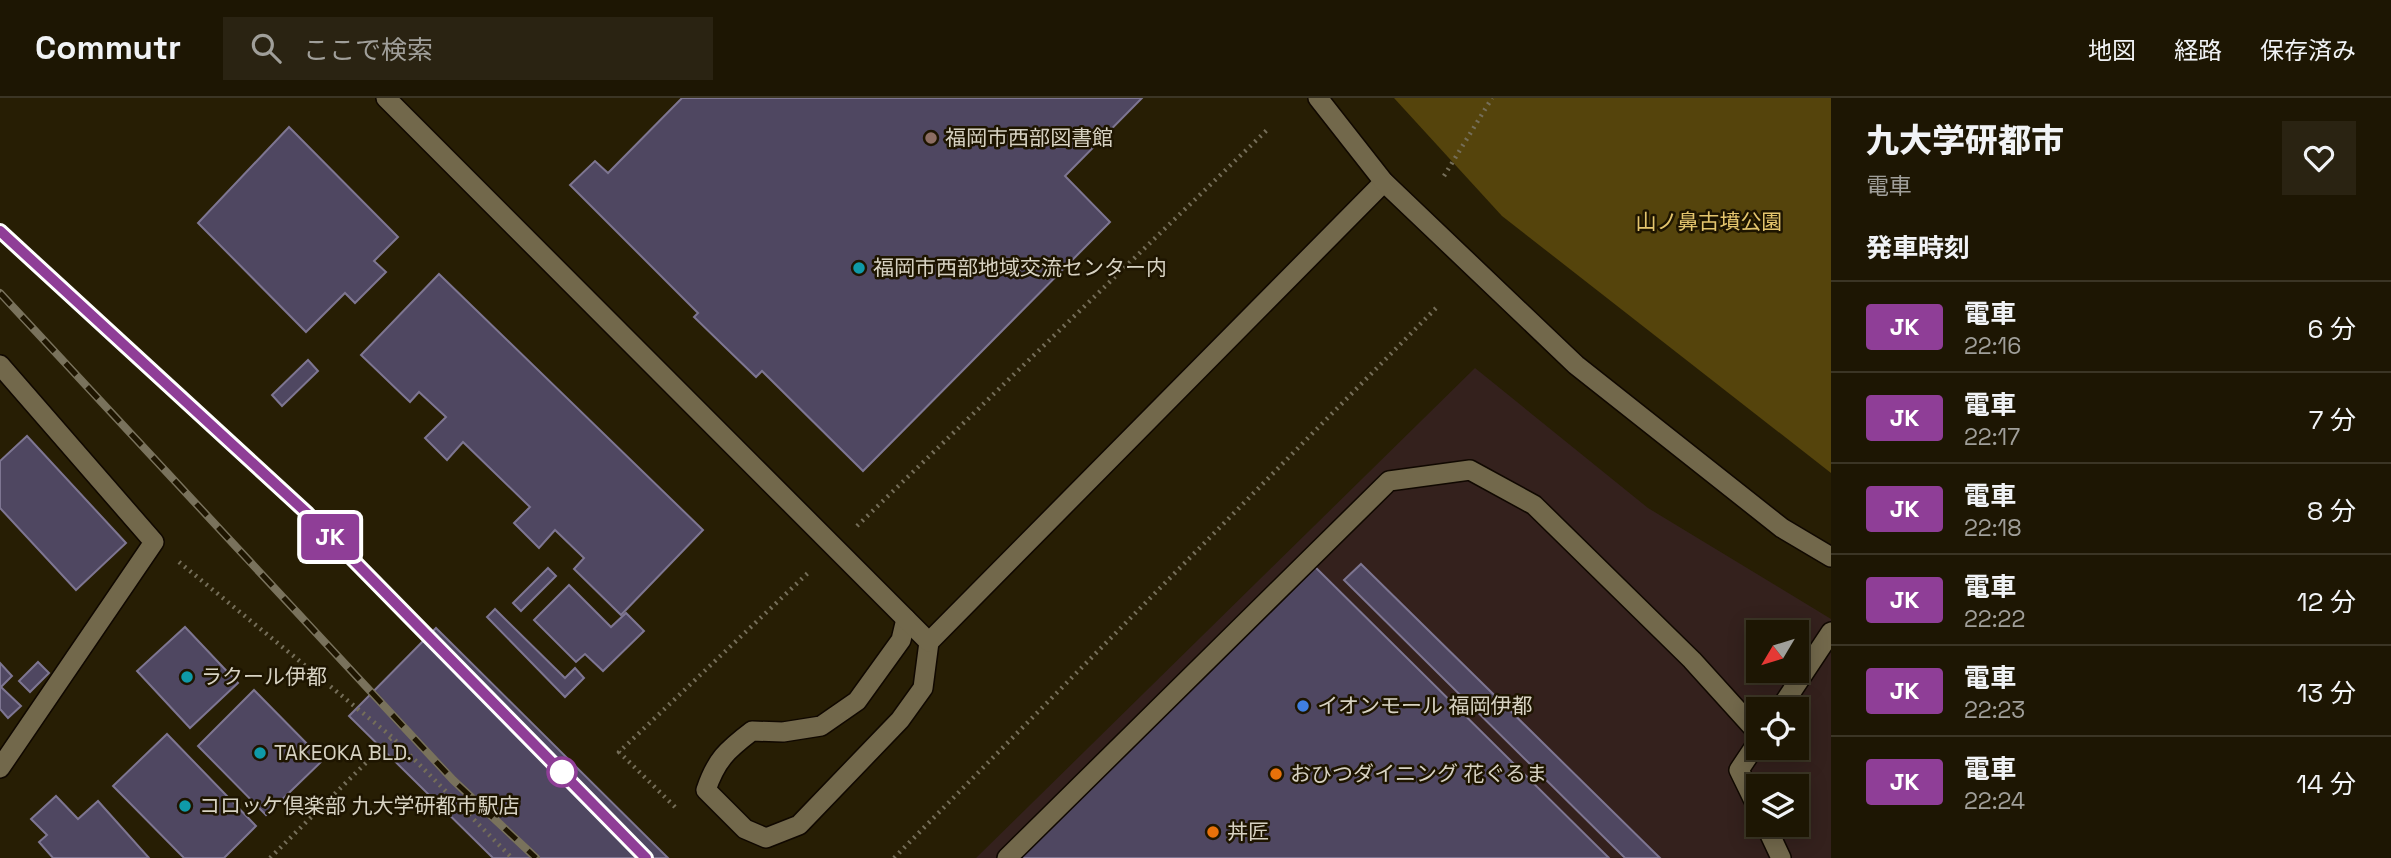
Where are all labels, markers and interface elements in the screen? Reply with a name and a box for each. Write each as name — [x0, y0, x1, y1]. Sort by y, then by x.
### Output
search box — [223, 17, 713, 80]
text: Commutr — [35, 27, 181, 69]
icon: search — [247, 29, 285, 67]
text: ここで検索 — [303, 33, 433, 67]
text: 地図 — [2088, 35, 2136, 66]
text: 経路 — [2174, 35, 2222, 66]
text: 保存済み — [2260, 35, 2356, 66]
text: 九大学研都市 — [1866, 120, 2064, 162]
button: heart — [2282, 121, 2356, 195]
place label: 福岡市西部図書館 — [945, 124, 1113, 151]
marker: 福岡市西部図書館 — [923, 130, 939, 146]
text: 電車 — [1866, 171, 1912, 201]
park label: 山ノ鼻古墳公園 — [1636, 208, 1783, 235]
text: 発車時刻 — [1866, 231, 1970, 265]
place label: 福岡市西部地域交流センター内 — [873, 254, 1167, 281]
marker: 福岡市西部地域交流センター内 — [851, 260, 867, 276]
text: 電車 — [1964, 297, 2016, 331]
text: JK — [1890, 311, 1919, 342]
text: 6 分 — [2307, 312, 2356, 346]
text: 22:16 — [1964, 331, 2021, 361]
text: 電車 — [1964, 388, 2016, 422]
text: JK — [1890, 402, 1919, 433]
text: 7 分 — [2309, 403, 2356, 437]
text: 22:17 — [1964, 422, 2020, 452]
text: 電車 — [1964, 479, 2016, 513]
text: JK — [1890, 493, 1919, 524]
text: 8 分 — [2307, 494, 2356, 528]
text: 22:18 — [1964, 513, 2022, 543]
line badge: JK — [298, 514, 362, 560]
text: JK — [315, 521, 345, 552]
text: 電車 — [1964, 570, 2016, 604]
text: JK — [1890, 584, 1919, 615]
text: 12 分 — [2297, 585, 2356, 619]
text: 22:22 — [1964, 604, 2025, 634]
north arrow — [1746, 620, 1810, 682]
map controls — [1746, 620, 1809, 837]
text: 電車 — [1964, 661, 2016, 695]
place label: ラクール伊都 — [201, 663, 327, 690]
marker: ラクール伊都 — [179, 669, 195, 685]
text: JK — [1890, 675, 1919, 706]
text: 13 分 — [2297, 676, 2356, 710]
place label: イオンモール 福岡伊都 — [1317, 692, 1532, 719]
text: 22:23 — [1964, 695, 2025, 725]
button: locate — [1746, 697, 1809, 760]
marker: イオンモール 福岡伊都 — [1295, 698, 1311, 714]
place label: TAKEOKA BLD. — [274, 739, 412, 766]
marker: TAKEOKA BLD. — [252, 745, 268, 761]
text: 電車 — [1964, 752, 2016, 786]
unlabelled marker — [547, 757, 577, 787]
place label: おひつダイニング 花ぐるま — [1290, 760, 1547, 787]
marker: おひつダイニング 花ぐるま — [1268, 766, 1284, 782]
text: JK — [1890, 766, 1919, 797]
text: 14 分 — [2296, 767, 2356, 801]
button: layers — [1746, 774, 1809, 837]
text: 22:24 — [1964, 786, 2025, 816]
place label: コロッケ倶楽部 九大学研都市駅店 — [199, 792, 519, 819]
marker: コロッケ倶楽部 九大学研都市駅店 — [177, 798, 193, 814]
place label: 丼匠 — [1227, 818, 1269, 845]
marker: 丼匠 — [1205, 824, 1221, 840]

